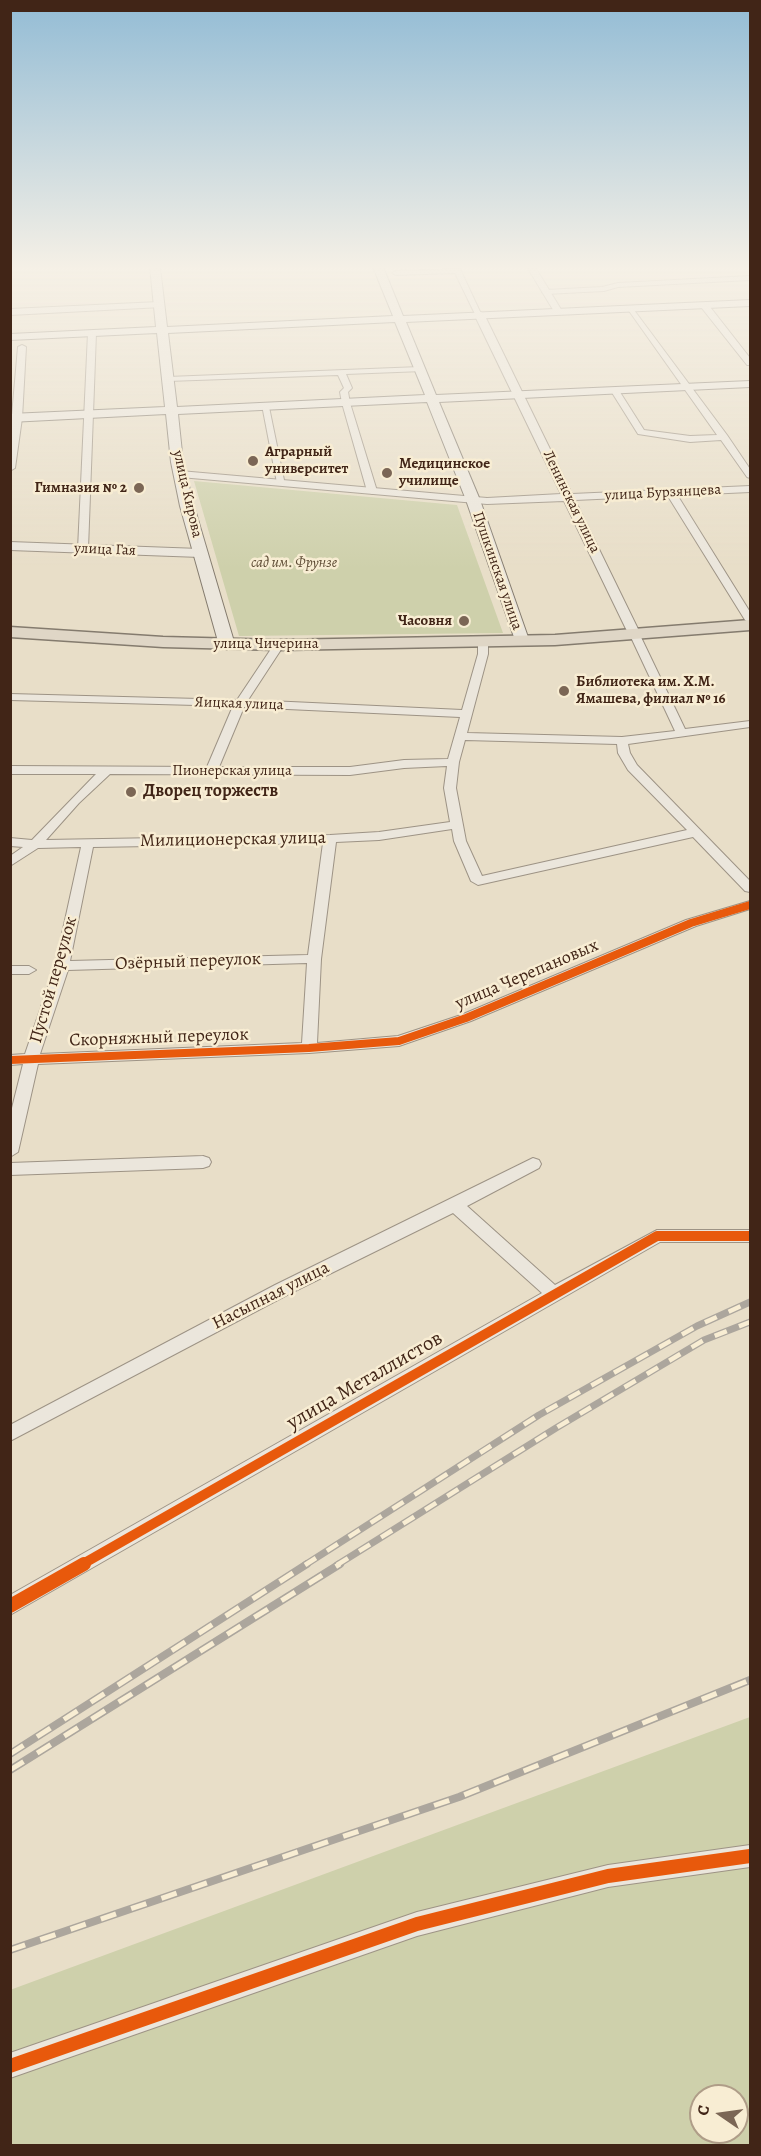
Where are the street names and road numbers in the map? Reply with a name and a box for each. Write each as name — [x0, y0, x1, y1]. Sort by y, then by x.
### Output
street label: Ленинская улица — [538, 448, 604, 556]
street label: улица Кирова — [168, 449, 206, 539]
street label: улица Бурзянцева — [604, 481, 722, 505]
street label: Пушкинская улица — [468, 509, 526, 633]
street label: улица Гая — [74, 540, 136, 560]
street label: улица Чичерина — [213, 635, 319, 653]
street label: Яицкая улица — [194, 693, 284, 715]
street label: Пионерская улица — [172, 762, 292, 780]
street label: Милиционерская улица — [140, 828, 326, 852]
street label: Пустой переулок — [26, 914, 82, 1046]
street label: улица Черепановых — [452, 935, 602, 1015]
street label: Озёрный переулок — [115, 949, 261, 975]
street label: Скорняжный переулок — [69, 1024, 249, 1052]
street label: Насыпная улица — [209, 1257, 333, 1335]
street label: улица Металлистов — [283, 1326, 447, 1436]

